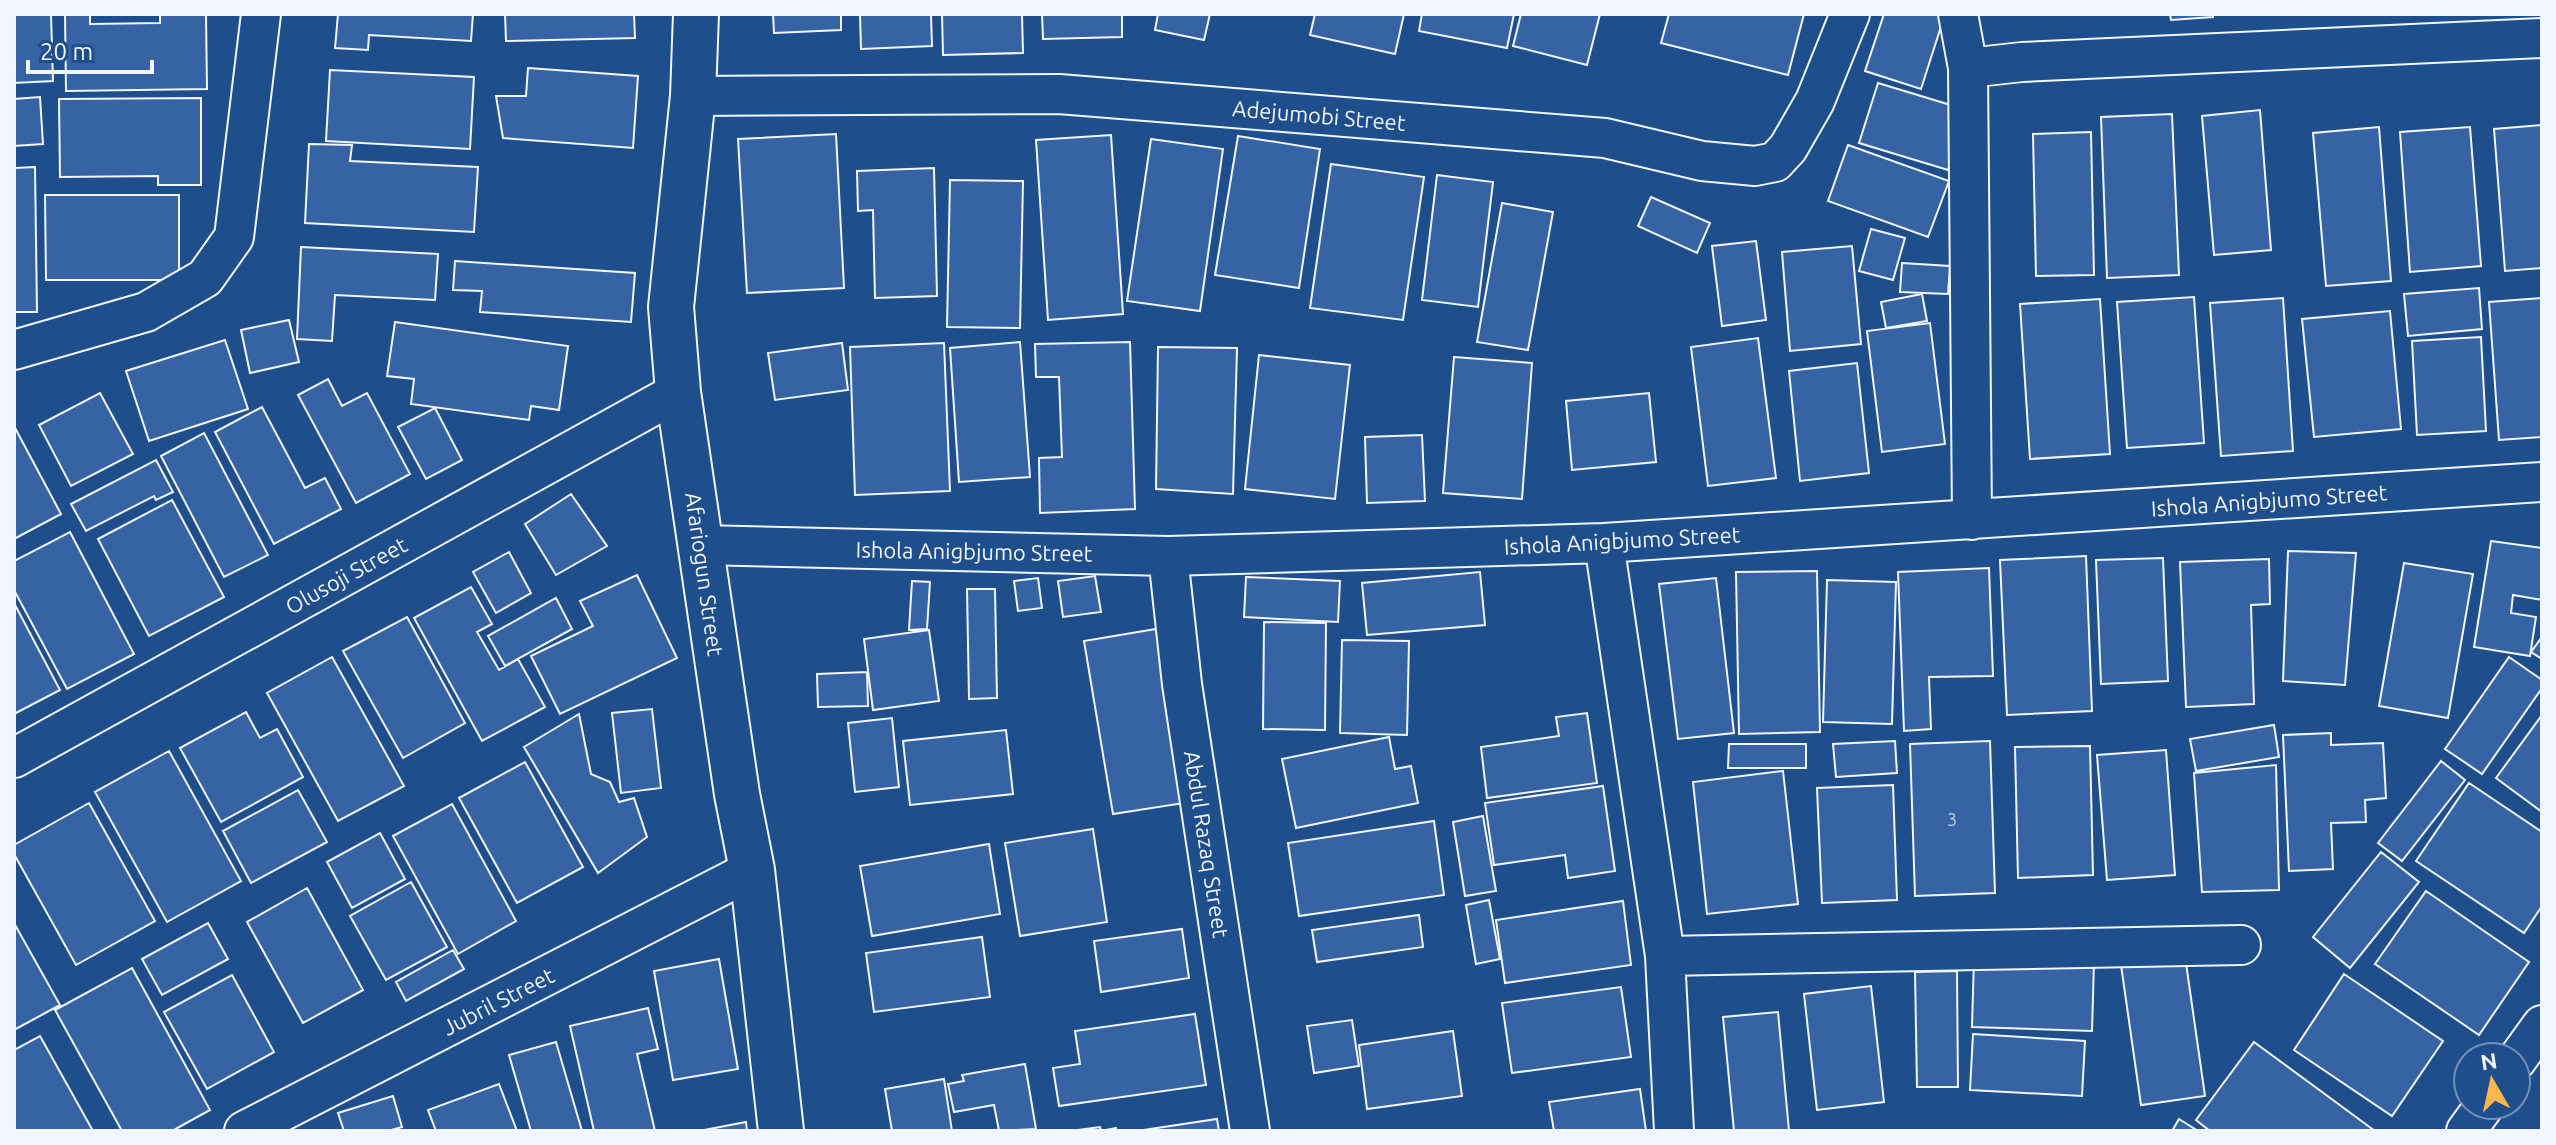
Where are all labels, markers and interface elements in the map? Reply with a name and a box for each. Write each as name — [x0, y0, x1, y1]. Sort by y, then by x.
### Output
scale bar — [28, 24, 152, 74]
text: 20 m — [40, 38, 93, 65]
street label: Adejumobi Street — [1231, 95, 1407, 135]
street label: Ishola Anigbjumo Street — [2150, 479, 2388, 521]
street label: Afariogun Street — [681, 491, 729, 658]
street label: Ishola Anigbjumo Street — [1503, 521, 1741, 559]
street label: Olusoji Street — [281, 531, 411, 619]
street label: Ishola Anigbjumo Street — [855, 536, 1093, 566]
street label: Abdul Razaq Street — [1180, 749, 1234, 940]
house number: 3 — [1947, 809, 1957, 829]
street label: Jubril Street — [438, 962, 558, 1040]
north arrow — [2452, 1041, 2532, 1121]
text: N — [2479, 1047, 2499, 1074]

